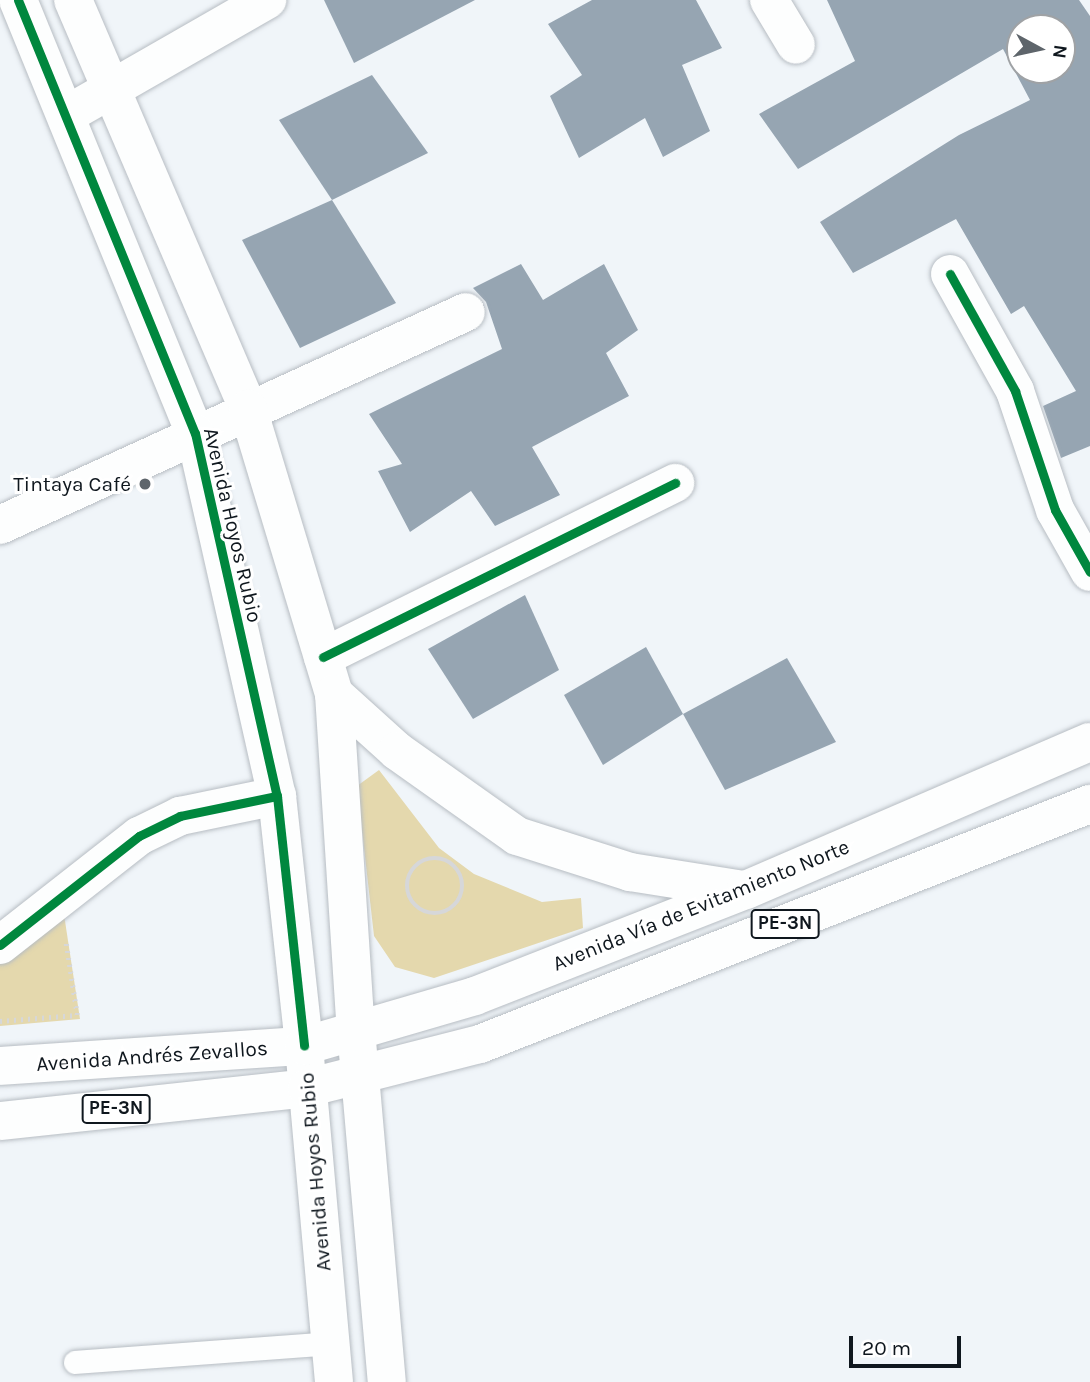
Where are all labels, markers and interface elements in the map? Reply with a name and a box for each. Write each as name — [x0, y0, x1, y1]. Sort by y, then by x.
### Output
north arrow — [1006, 14, 1076, 84]
text: N — [1048, 43, 1072, 60]
street label: Avenida Hoyos Rubio — [198, 425, 268, 625]
place label: Tintaya Café — [13, 471, 131, 497]
marker: Tintaya Café — [137, 476, 153, 492]
street label: Avenida Vía de Evitamiento Norte — [549, 834, 853, 976]
road number: PE-3N — [750, 908, 820, 940]
street label: Avenida Andrés Zevallos — [35, 1035, 269, 1077]
street label: Avenida Hoyos Rubio — [294, 1072, 336, 1272]
road number: PE-3N — [81, 1093, 151, 1124]
scale bar — [852, 1322, 964, 1366]
text: 20 m — [862, 1336, 911, 1360]

